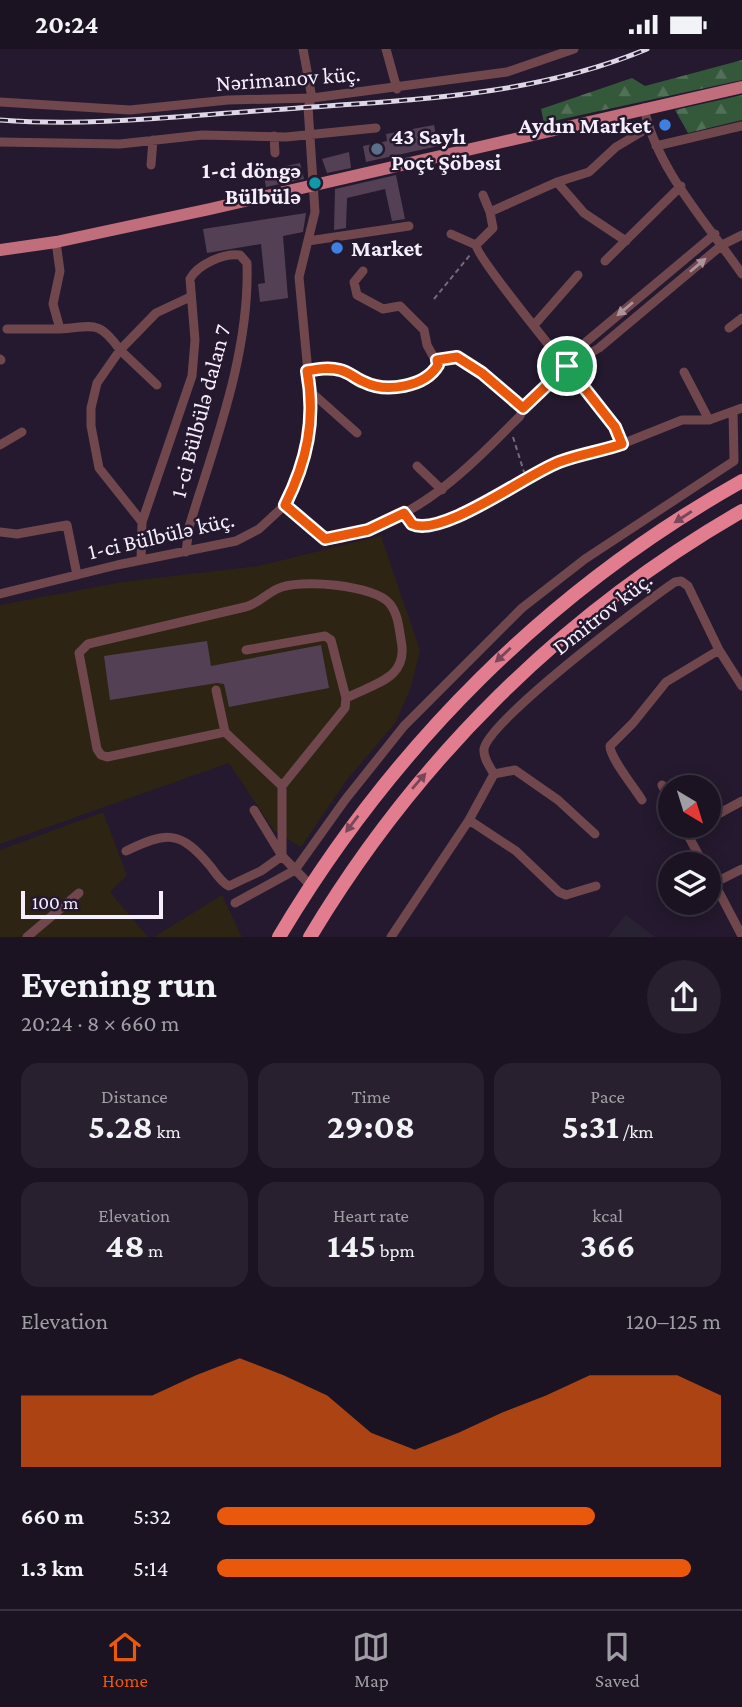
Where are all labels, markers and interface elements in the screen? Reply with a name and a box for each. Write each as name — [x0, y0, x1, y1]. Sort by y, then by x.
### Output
text: 20:24 — [35, 10, 99, 39]
street label: Nərimanov küç. — [215, 60, 361, 96]
place label: Aydın Market — [518, 112, 652, 138]
marker: Aydın Market — [657, 117, 673, 133]
place label: 43 Saylı Poçt Şöbəsi — [391, 123, 501, 175]
marker: 43 Saylı Poçt Şöbəsi — [369, 141, 385, 157]
place label: 1-ci döngə Bülbülə — [202, 157, 301, 209]
marker: 1-ci döngə Bülbülə — [307, 175, 323, 191]
place label: Market — [351, 235, 423, 261]
marker: Market — [329, 240, 345, 256]
one-way arrow — [690, 258, 707, 273]
one-way arrow — [616, 301, 634, 317]
street label: 1-ci Bülbülə dalan 7 — [164, 321, 236, 500]
pin — [537, 336, 597, 396]
icon: arrive — [548, 347, 586, 385]
street label: 1-ci Bülbülə küç. — [85, 506, 237, 564]
one-way arrow — [674, 510, 693, 523]
street label: Dmitrov küç. — [547, 566, 657, 660]
one-way arrow — [495, 646, 512, 662]
one-way arrow — [411, 772, 427, 790]
north arrow — [658, 775, 721, 838]
map controls — [658, 775, 721, 915]
one-way arrow — [345, 815, 359, 833]
button: layers — [658, 852, 721, 915]
scale bar — [21, 888, 163, 920]
text: 100 m — [32, 892, 79, 913]
button: share — [647, 960, 721, 1034]
text: Evening run — [21, 963, 217, 1005]
text: 20:24 · 8 × 660 m — [21, 1010, 179, 1036]
text: Distance — [101, 1086, 168, 1107]
text: Time — [352, 1086, 390, 1107]
text: Pace — [591, 1086, 625, 1107]
text: 5.28 — [88, 1107, 153, 1146]
text: 29:08 — [327, 1107, 415, 1146]
text: 5:31 — [562, 1107, 619, 1146]
text: km — [153, 1121, 181, 1142]
text: /km — [619, 1121, 654, 1142]
text: Elevation — [98, 1205, 170, 1226]
text: Heart rate — [333, 1205, 409, 1226]
text: kcal — [592, 1205, 623, 1226]
text: 48 — [105, 1226, 145, 1265]
text: 145 — [327, 1226, 376, 1265]
text: 366 — [580, 1226, 635, 1265]
text: m — [145, 1240, 163, 1261]
text: bpm — [376, 1240, 415, 1261]
text: Elevation — [21, 1308, 108, 1334]
text: 120–125 m — [626, 1308, 721, 1334]
text: 660 m — [21, 1503, 84, 1529]
text: 5:32 — [133, 1503, 171, 1529]
text: 1.3 km — [21, 1555, 84, 1581]
text: 5:14 — [133, 1555, 169, 1581]
tab: Home — [102, 1628, 148, 1691]
tab: Map — [352, 1628, 390, 1691]
tab: Saved — [595, 1628, 640, 1691]

